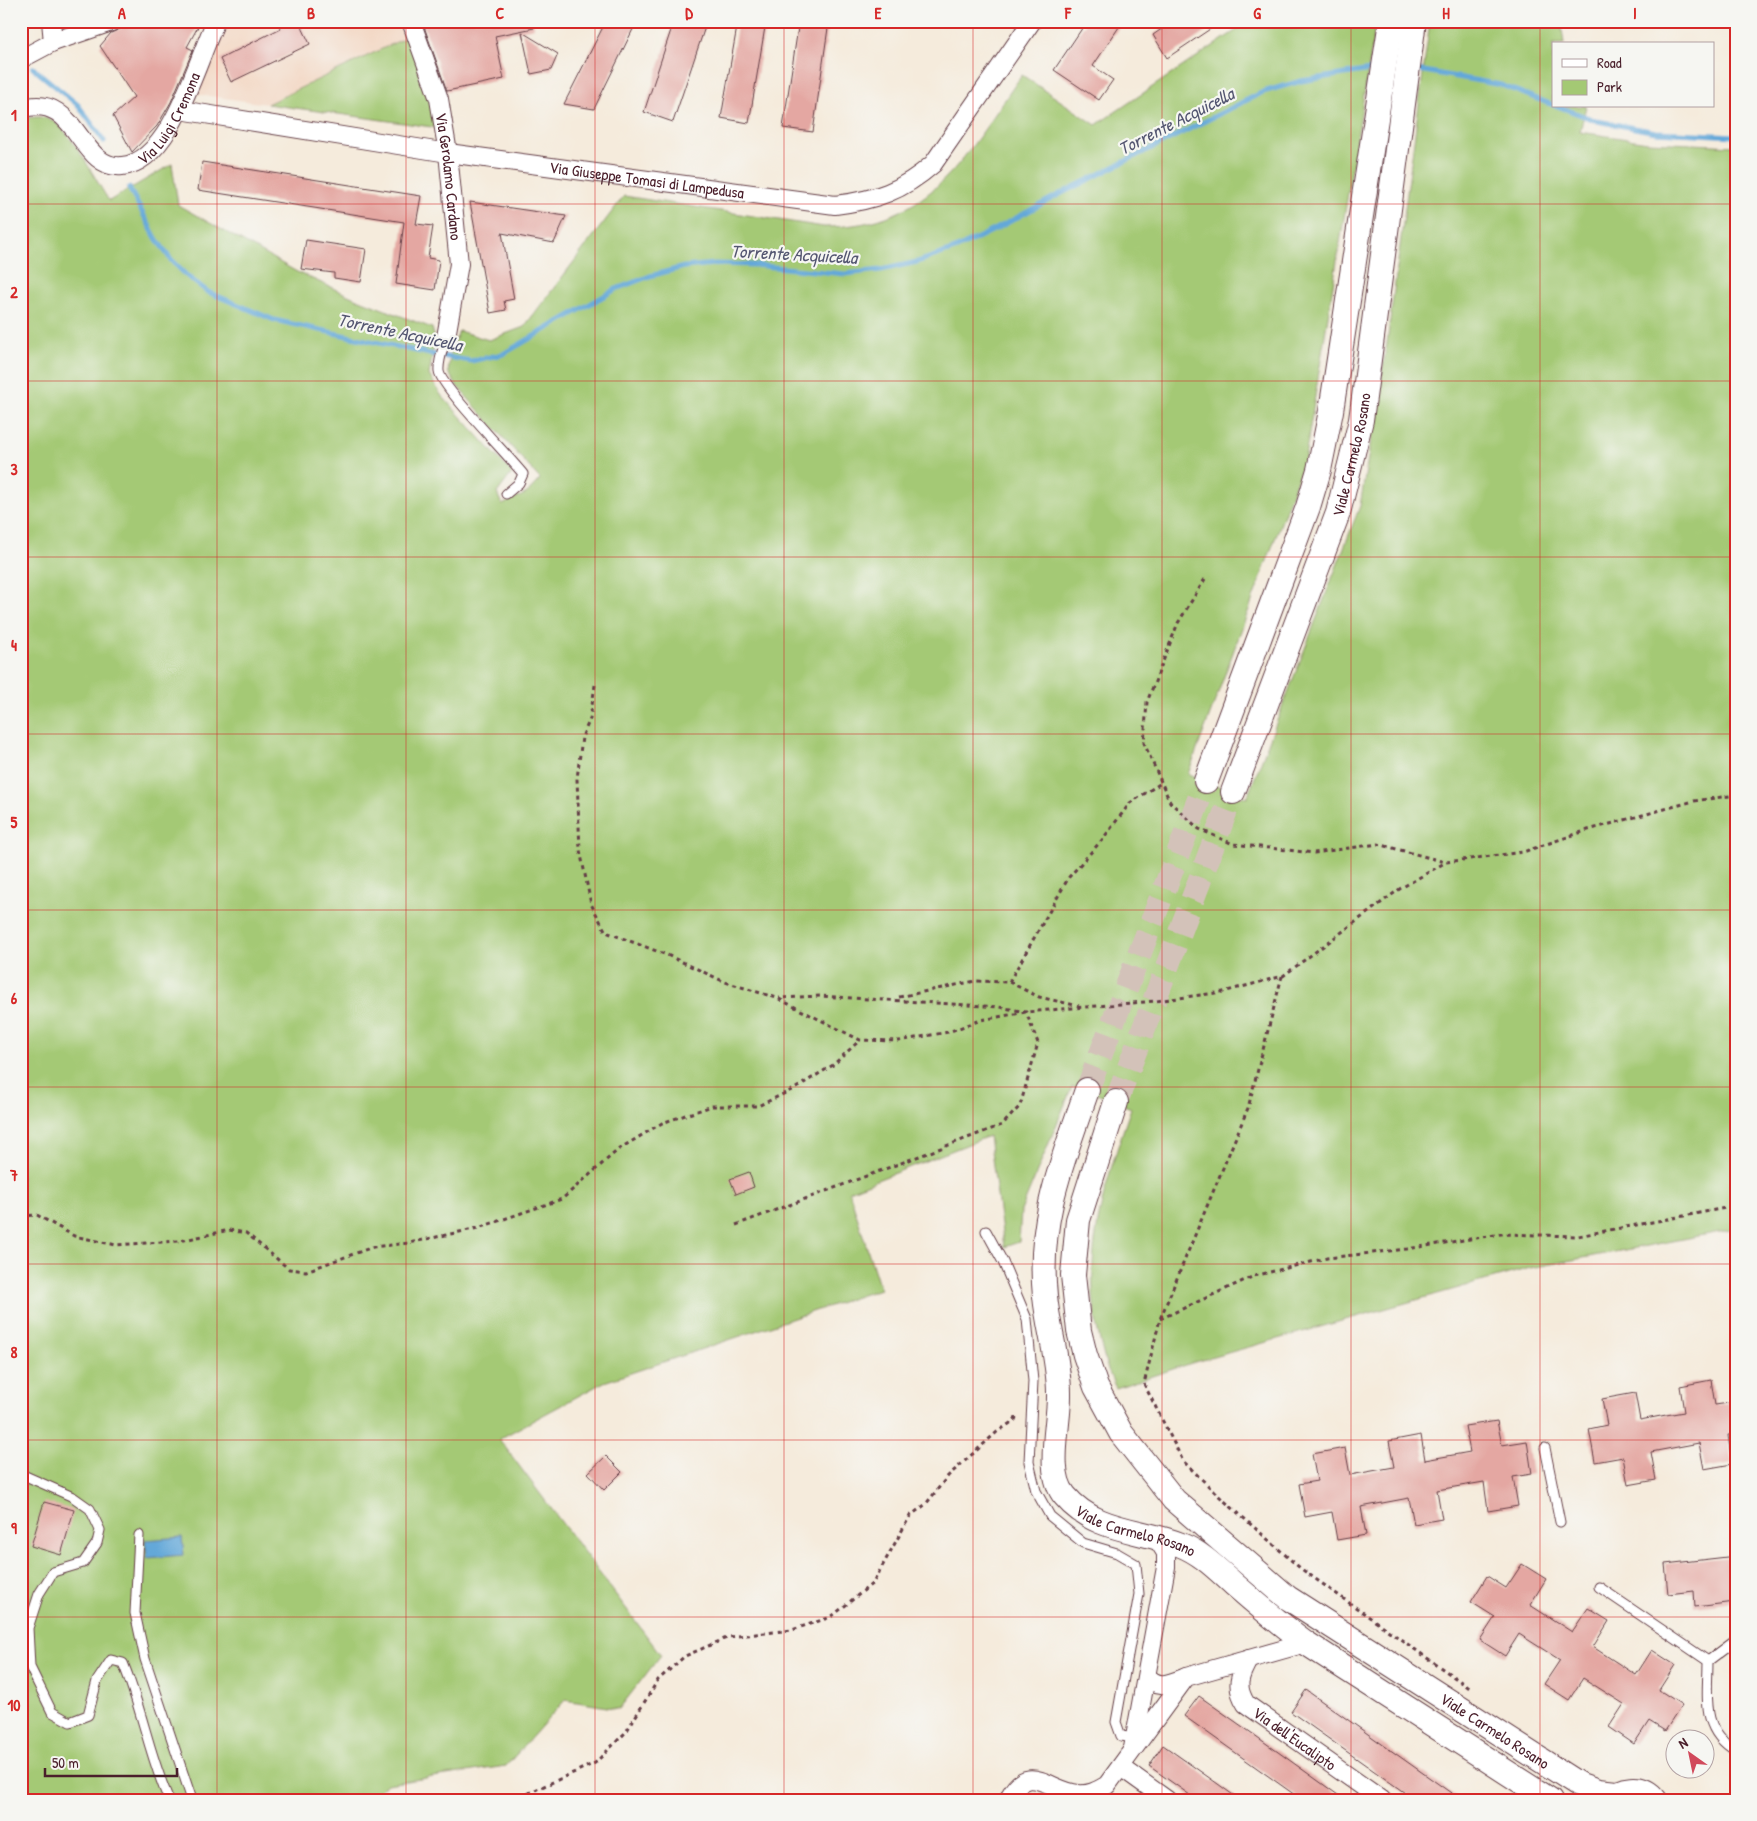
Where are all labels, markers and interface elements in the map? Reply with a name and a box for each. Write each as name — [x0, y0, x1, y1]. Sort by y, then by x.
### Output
text: A — [118, 2, 126, 24]
text: B — [307, 2, 315, 24]
text: C — [496, 2, 505, 24]
text: D — [685, 2, 693, 24]
text: E — [874, 2, 882, 24]
text: F — [1064, 2, 1072, 24]
text: G — [1253, 2, 1261, 24]
text: H — [1442, 2, 1450, 24]
text: I — [1633, 2, 1637, 24]
legend — [1552, 42, 1714, 108]
text: Road — [1597, 52, 1622, 73]
street label: Via Luigi Cremona — [133, 69, 205, 170]
text: Park — [1597, 76, 1622, 97]
water label: Torrente Acquicella — [1114, 80, 1240, 161]
text: 1 — [11, 104, 17, 126]
street label: Via Gerolamo Cardano — [430, 111, 468, 242]
street label: Via Giuseppe Tomasi di Lampedusa — [548, 156, 745, 204]
water label: Torrente Acquicella — [730, 238, 860, 270]
text: 2 — [10, 281, 18, 303]
water label: Torrente Acquicella — [335, 307, 466, 358]
street label: Viale Carmelo Rosano — [1327, 391, 1376, 519]
text: 3 — [10, 458, 18, 480]
text: 4 — [11, 634, 17, 656]
text: 5 — [11, 811, 18, 833]
text: 6 — [11, 987, 18, 1009]
text: 7 — [9, 1164, 18, 1186]
text: 8 — [11, 1341, 18, 1363]
street label: Viale Carmelo Rosano — [1071, 1499, 1200, 1562]
text: 9 — [11, 1517, 17, 1539]
street label: Viale Carmelo Rosano — [1436, 1687, 1554, 1774]
text: 10 — [8, 1694, 20, 1716]
street label: Via dell'Eucalipto — [1249, 1701, 1341, 1776]
north arrow — [1664, 1728, 1714, 1778]
text: N — [1674, 1732, 1691, 1753]
scale bar — [45, 1746, 178, 1778]
text: 50 m — [52, 1752, 79, 1773]

